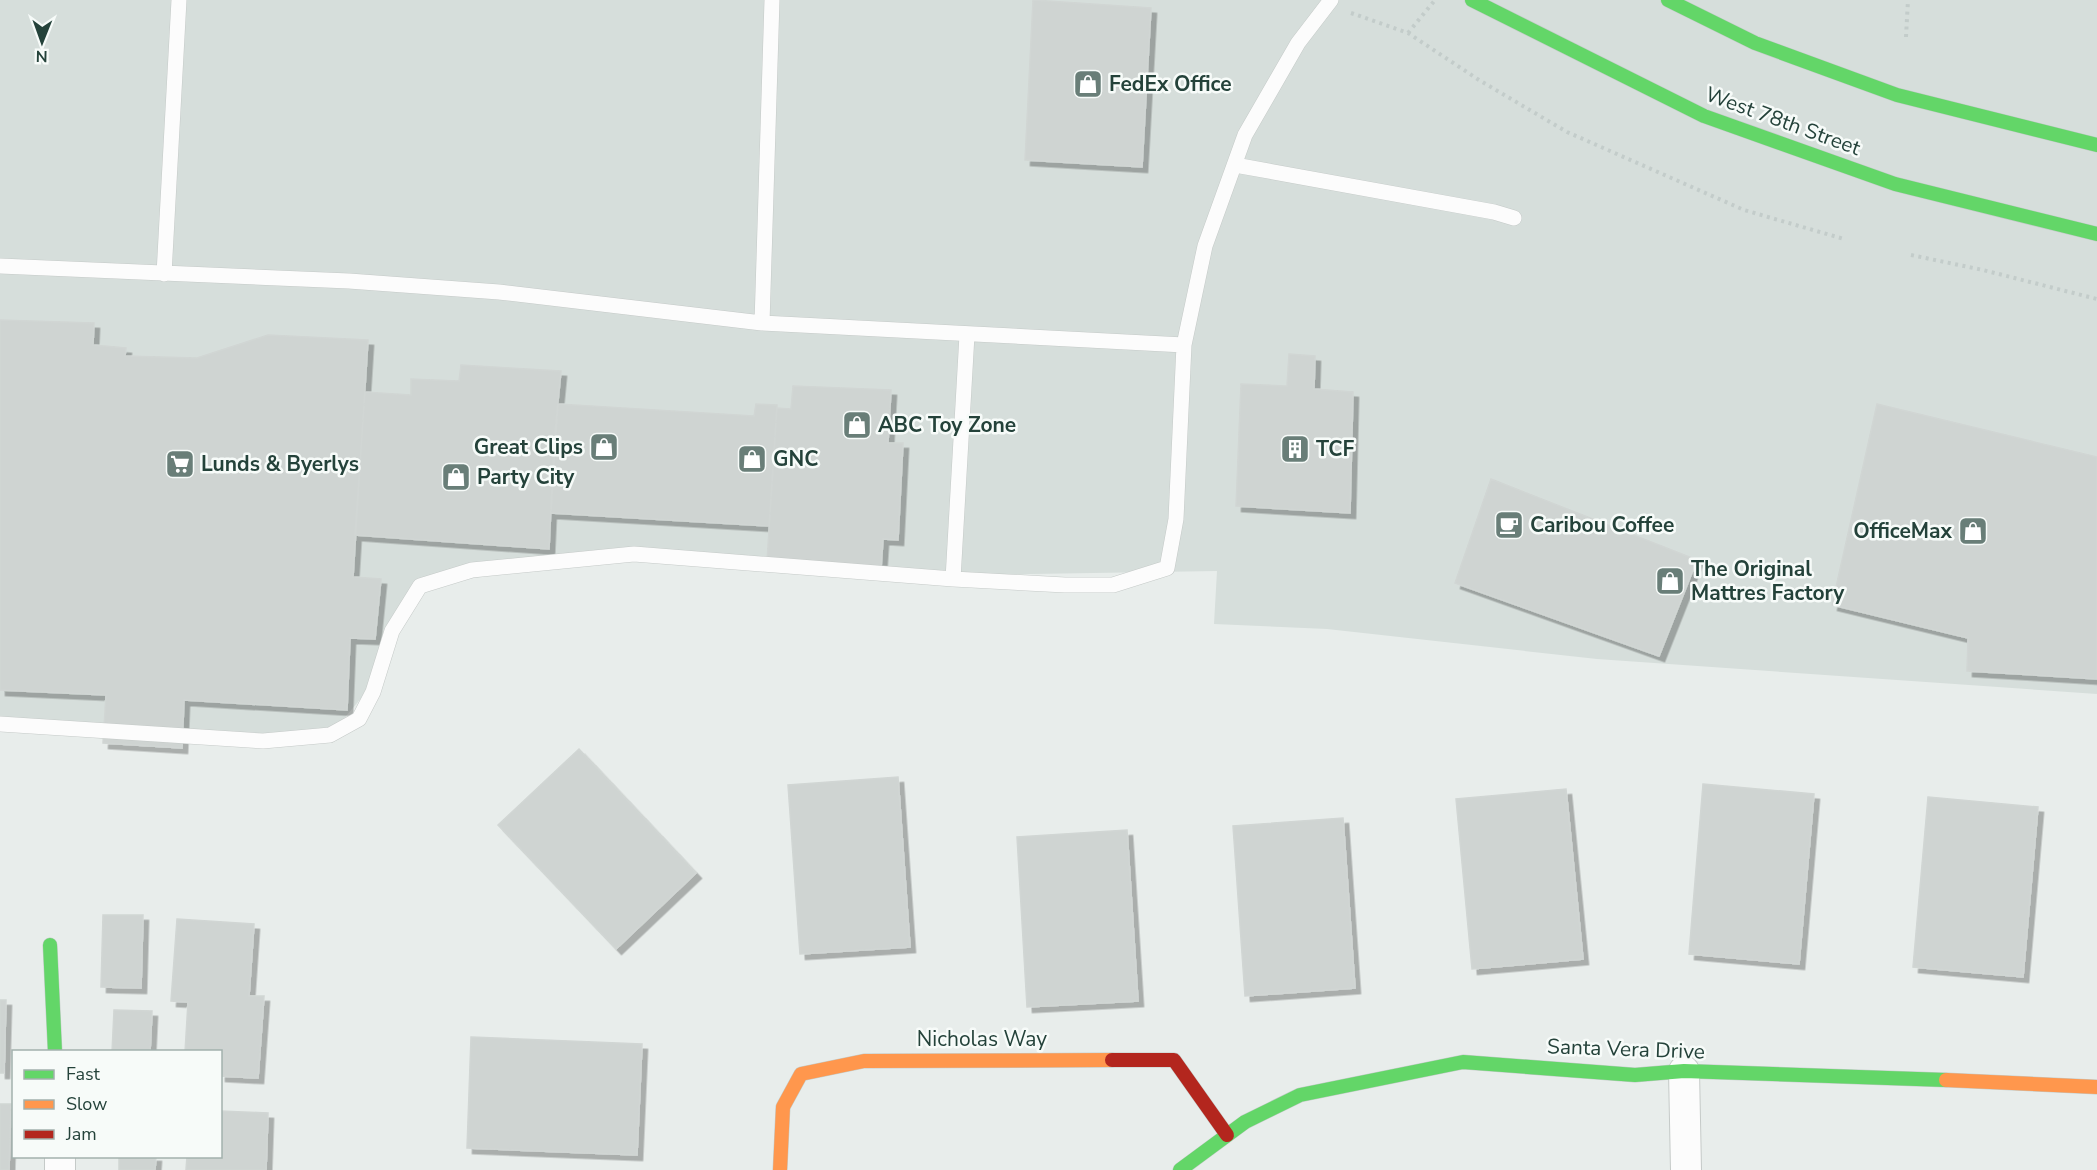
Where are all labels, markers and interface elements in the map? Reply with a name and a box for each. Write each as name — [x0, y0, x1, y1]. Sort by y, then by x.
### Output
north arrow — [12, 12, 72, 72]
text: N — [36, 45, 48, 67]
shop icon: FedEx Office — [1072, 68, 1104, 100]
place label: FedEx Office — [1109, 70, 1232, 98]
street label: West 78th Street — [1702, 80, 1865, 162]
shop icon: ABC Toy Zone — [841, 409, 873, 441]
place label: ABC Toy Zone — [878, 411, 1016, 439]
shop icon: Great Clips — [588, 431, 620, 463]
place label: Great Clips — [474, 433, 583, 461]
building icon: TCF — [1279, 433, 1311, 465]
place label: TCF — [1316, 435, 1354, 463]
shop icon: GNC — [736, 443, 768, 475]
place label: GNC — [773, 445, 818, 473]
supermarket icon: Lunds & Byerlys — [164, 448, 196, 480]
place label: Lunds & Byerlys — [201, 450, 359, 478]
shop icon: Party City — [440, 461, 472, 493]
place label: Party City — [477, 463, 575, 491]
cafe icon: Caribou Coffee — [1493, 509, 1525, 541]
place label: Caribou Coffee — [1530, 511, 1674, 539]
shop icon: OfficeMax — [1957, 515, 1989, 547]
place label: OfficeMax — [1853, 517, 1953, 545]
place label: The Original Mattres Factory — [1691, 555, 1845, 607]
shop icon: The Original Mattres Factory — [1654, 565, 1686, 597]
street label: Nicholas Way — [917, 1025, 1047, 1053]
street label: Santa Vera Drive — [1547, 1032, 1705, 1066]
legend — [12, 1050, 222, 1158]
text: Fast — [66, 1062, 101, 1086]
text: Slow — [66, 1092, 107, 1116]
text: Jam — [65, 1122, 97, 1146]

